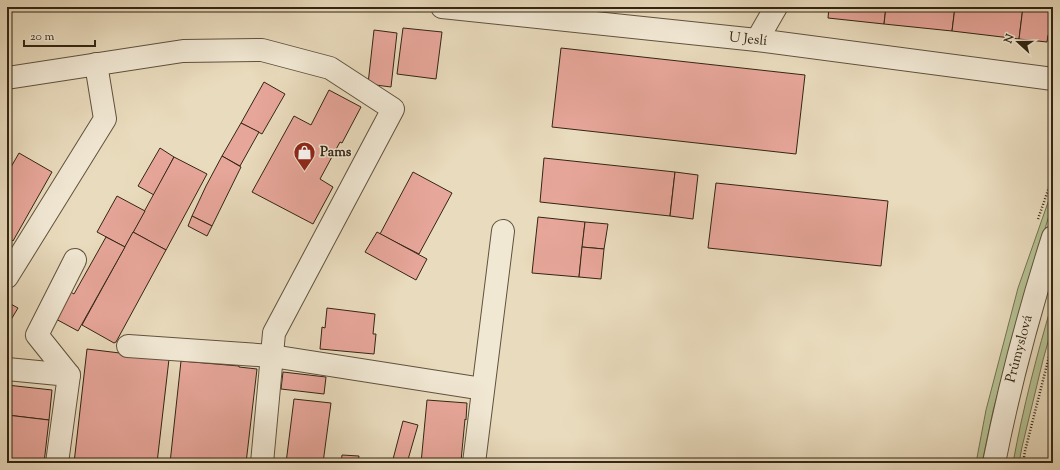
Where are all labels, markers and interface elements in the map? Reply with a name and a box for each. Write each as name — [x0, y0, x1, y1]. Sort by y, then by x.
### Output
scale bar — [24, 22, 95, 48]
north arrow — [998, 22, 1038, 62]
text: 20 m — [30, 28, 55, 46]
street label: U Jeslí — [728, 28, 768, 52]
text: N — [1000, 32, 1019, 47]
shop icon: Pams — [291, 140, 317, 173]
place label: Pams — [320, 143, 352, 163]
street label: Průmyslová — [1001, 312, 1039, 385]

